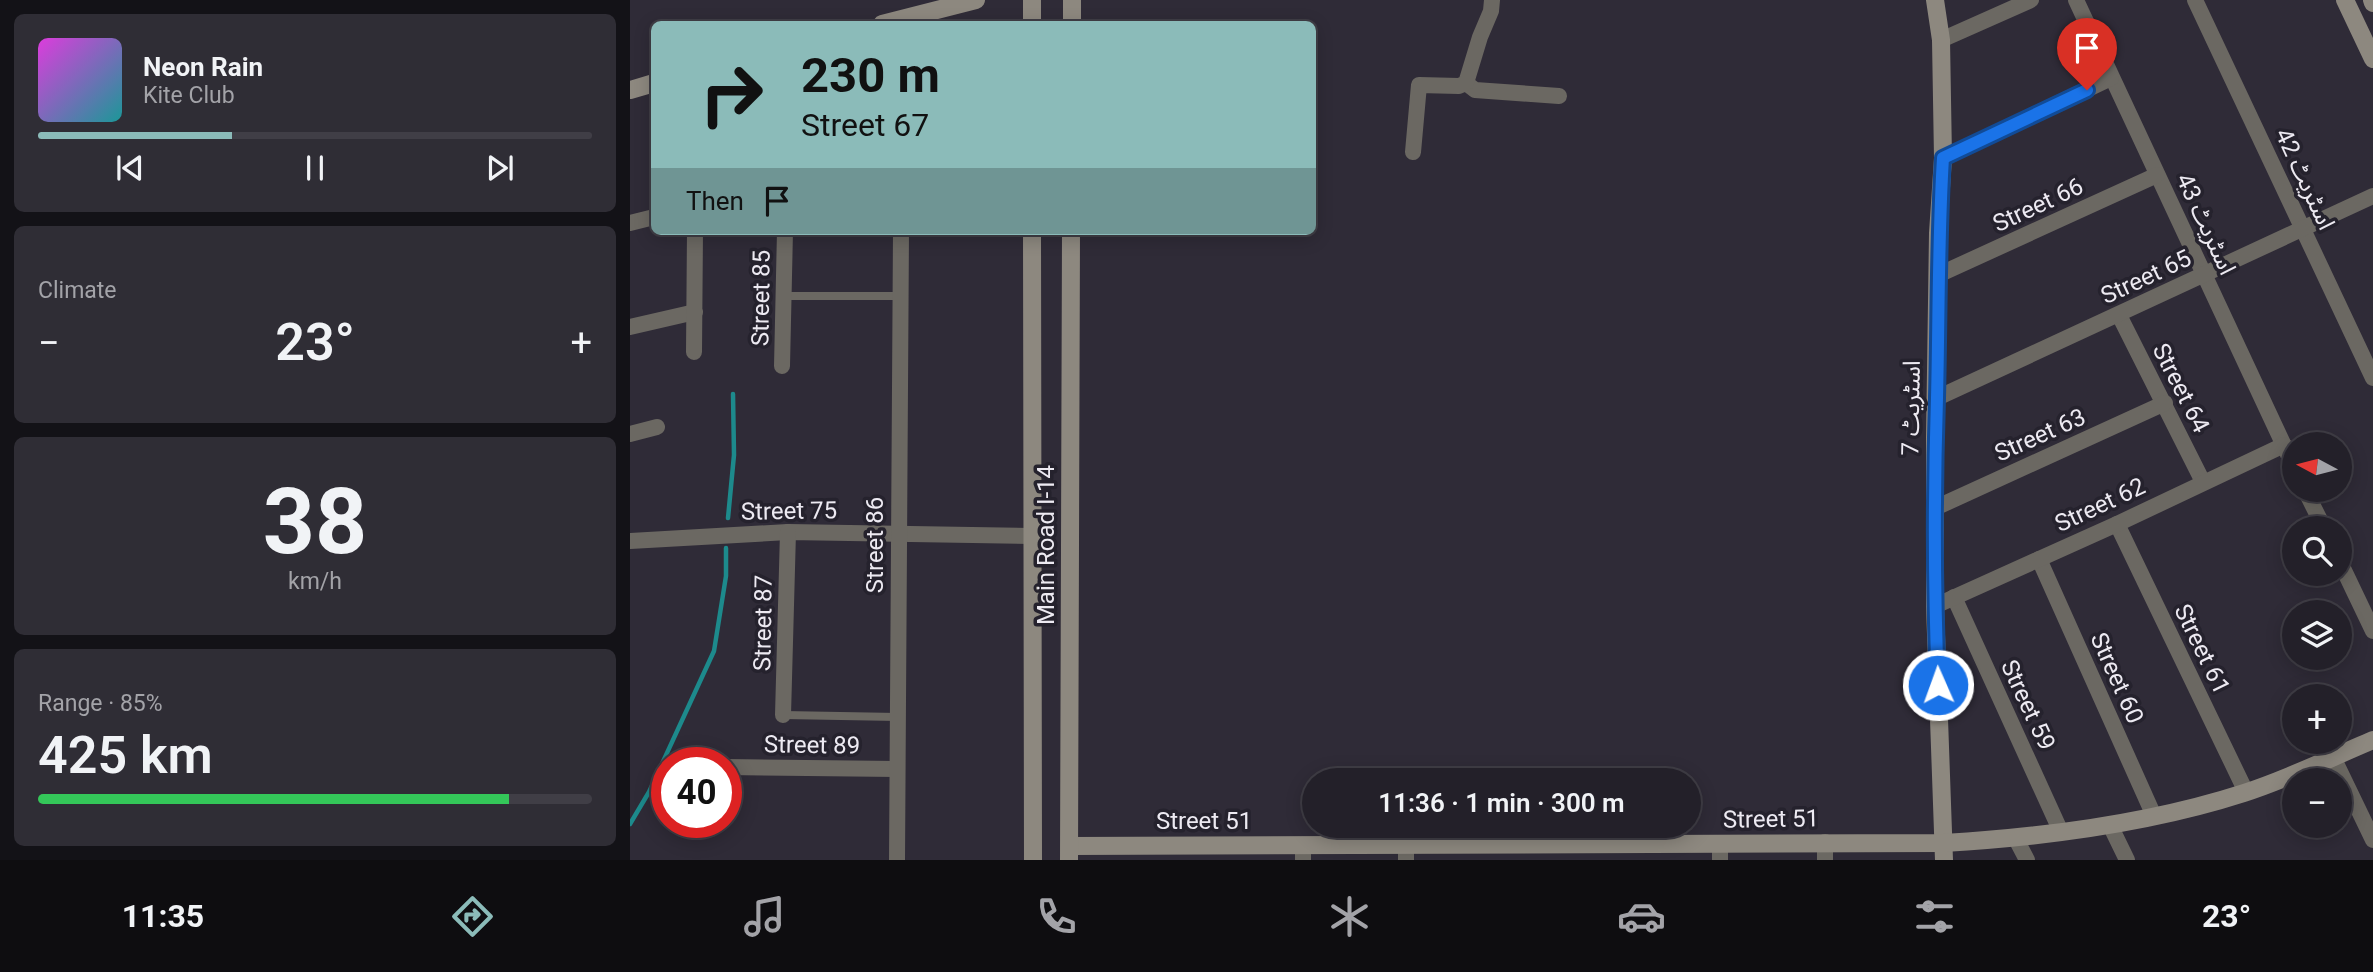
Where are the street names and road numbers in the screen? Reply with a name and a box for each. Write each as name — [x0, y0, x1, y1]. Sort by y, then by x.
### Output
street label: اسٹریٹ 42 — [2269, 124, 2341, 234]
street label: اسٹریٹ 43 — [2170, 169, 2242, 279]
street label: Street 66 — [1988, 172, 2088, 238]
street label: Street 65 — [2096, 244, 2196, 310]
street label: Street 85 — [746, 250, 776, 346]
street label: Street 64 — [2147, 339, 2215, 437]
street label: اسٹریٹ 7 — [1896, 360, 1926, 456]
street label: Street 63 — [1990, 403, 2090, 467]
street label: Main Road I-14 — [1032, 465, 1060, 625]
street label: Street 62 — [2050, 472, 2150, 538]
street label: Street 75 — [741, 496, 837, 526]
street label: Street 86 — [861, 497, 889, 593]
street label: Street 87 — [748, 575, 778, 671]
street label: Street 61 — [2168, 600, 2236, 698]
street label: Street 60 — [2085, 628, 2149, 728]
street label: Street 59 — [1995, 655, 2061, 755]
street label: Street 89 — [764, 730, 860, 760]
street label: Street 51 — [1723, 804, 1819, 834]
street label: Street 51 — [1156, 807, 1252, 835]

